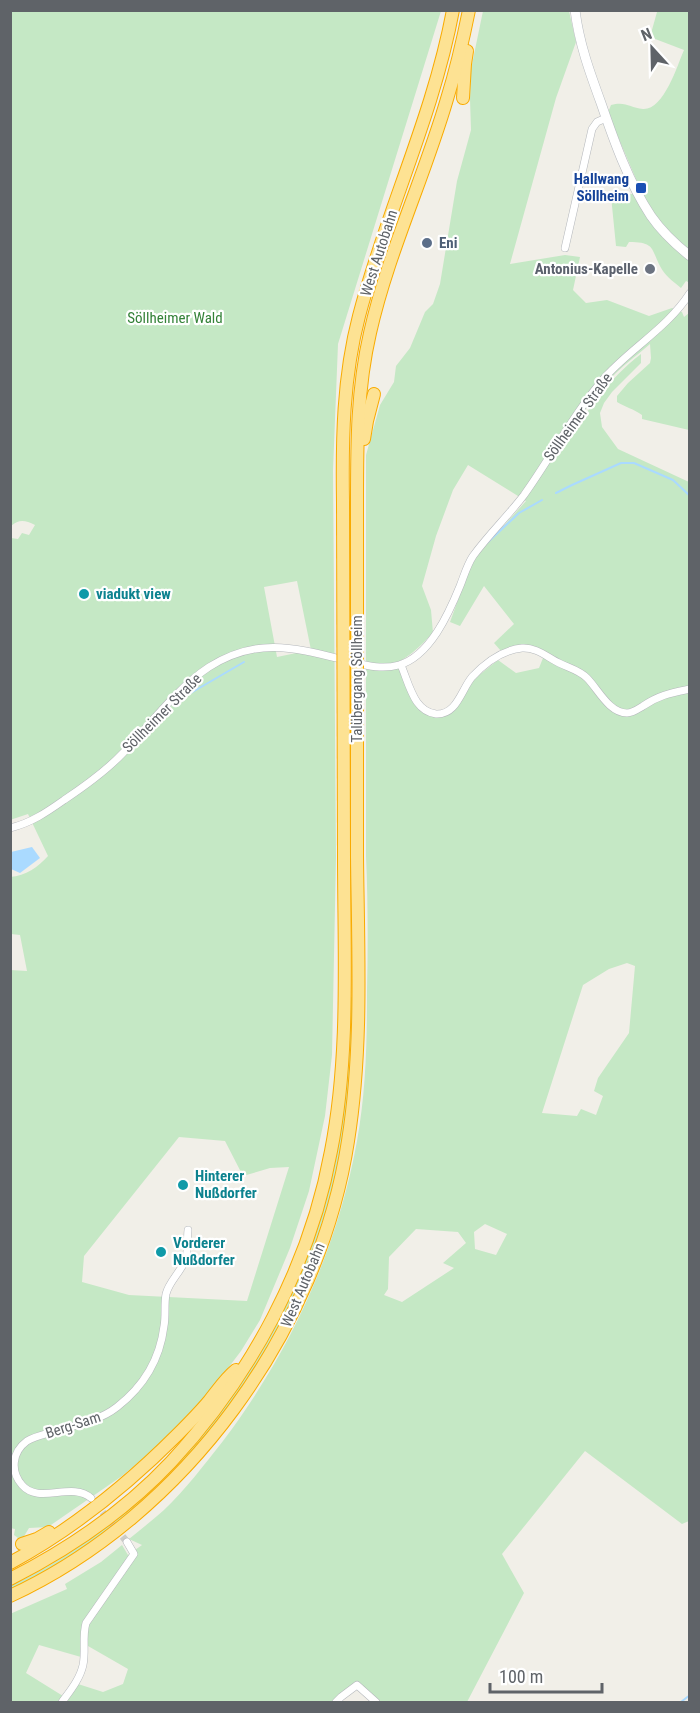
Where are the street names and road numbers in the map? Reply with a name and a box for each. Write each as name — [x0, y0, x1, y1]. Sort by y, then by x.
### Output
street label: West Autobahn — [357, 208, 401, 298]
street label: Söllheimer Straße — [540, 369, 616, 465]
street label: Talübergang Söllheim — [348, 615, 366, 743]
street label: Söllheimer Straße — [119, 670, 205, 756]
street label: West Autobahn — [277, 1240, 329, 1330]
street label: Berg-Sam — [43, 1408, 103, 1442]

